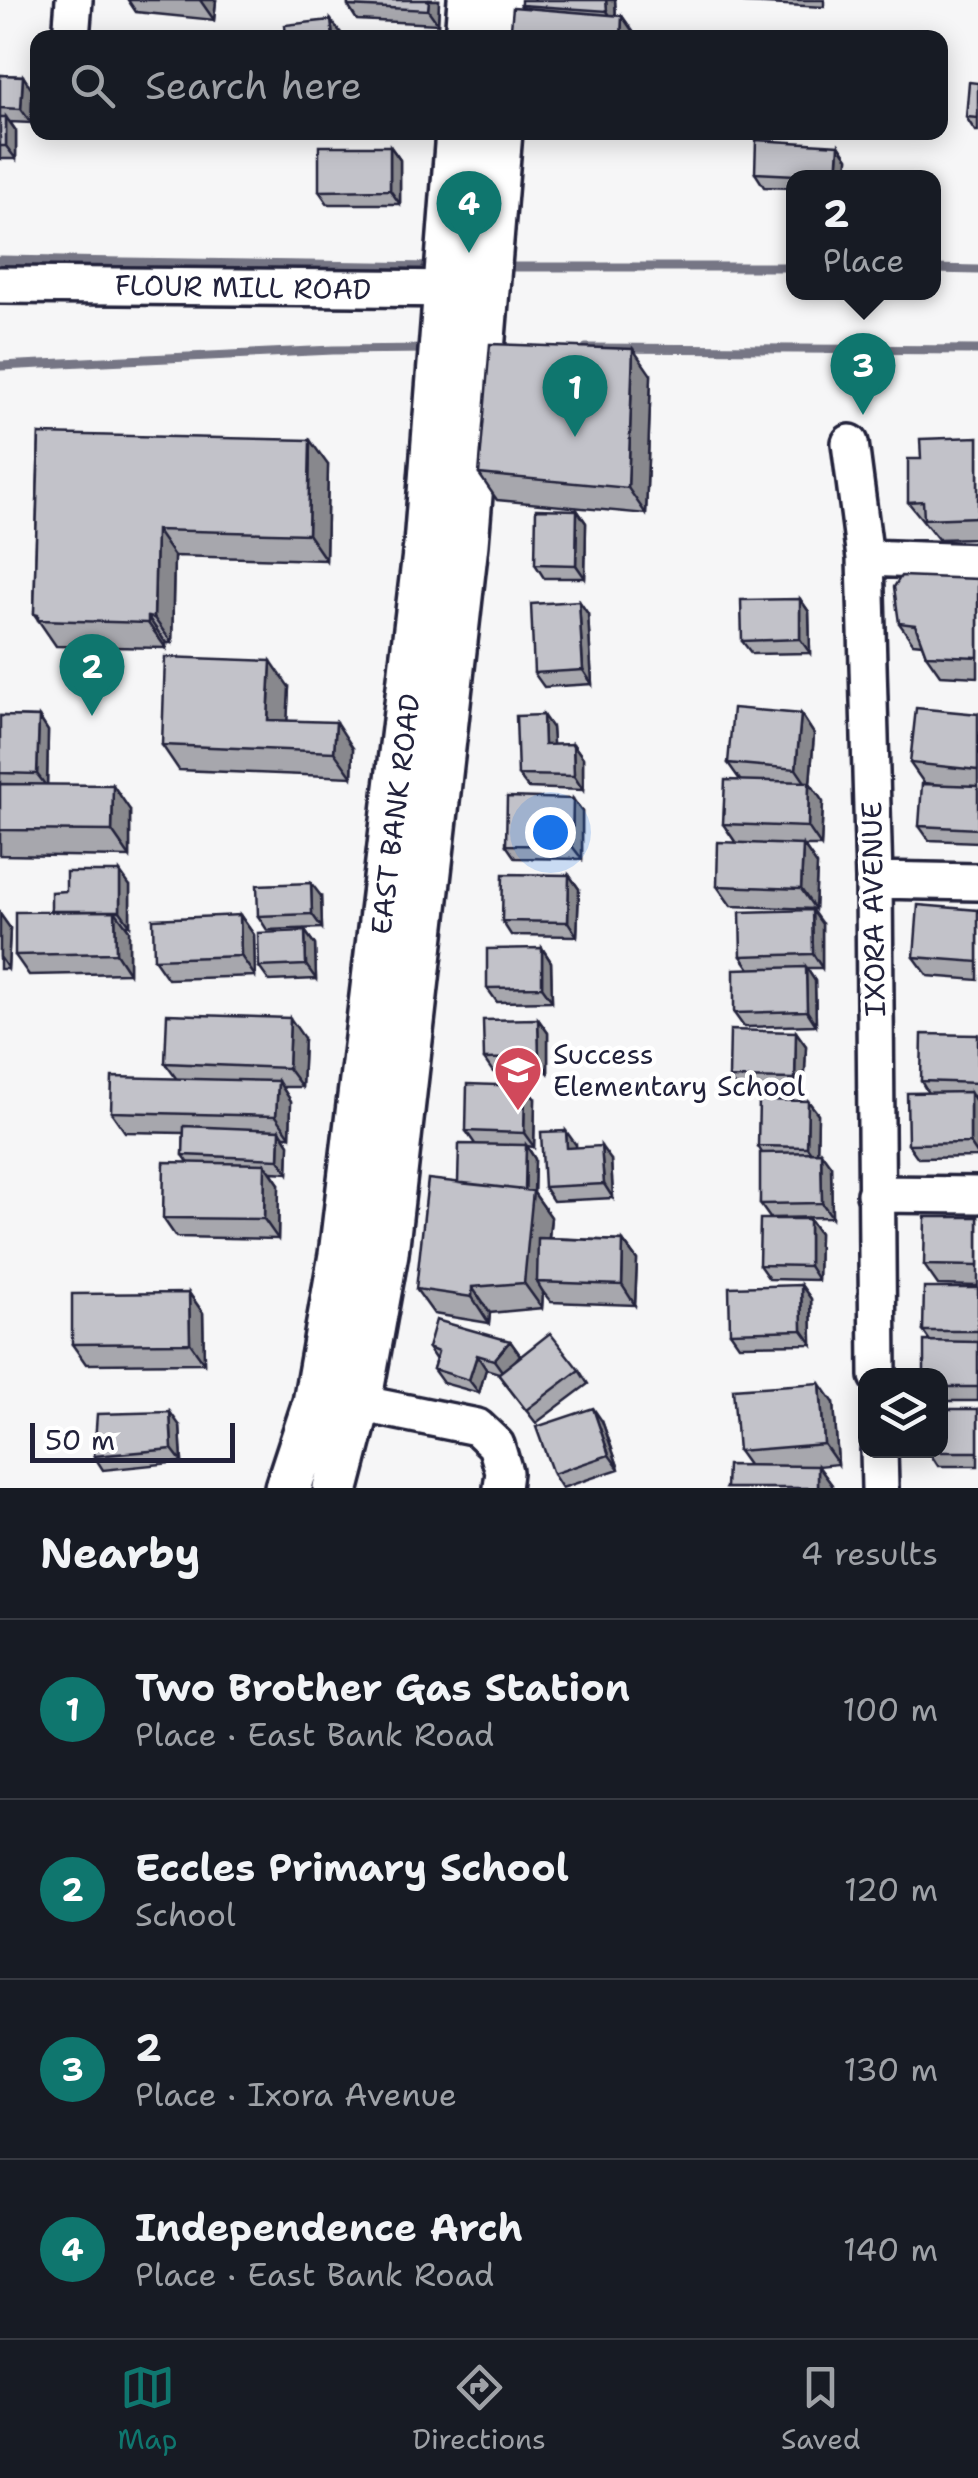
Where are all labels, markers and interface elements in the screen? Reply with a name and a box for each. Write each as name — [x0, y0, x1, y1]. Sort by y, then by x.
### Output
search box — [30, 30, 948, 140]
icon: search — [65, 58, 120, 113]
text: Search here — [145, 60, 362, 111]
pin: 4 — [436, 170, 502, 253]
popup — [786, 170, 941, 300]
text: 2 — [823, 188, 849, 239]
text: Place — [823, 239, 904, 282]
street label: FLOUR MILL ROAD — [114, 266, 372, 308]
pin: 3 — [830, 332, 896, 415]
pin: 1 — [542, 354, 608, 437]
pin: 2 — [59, 634, 124, 716]
street label: EAST BANK ROAD — [361, 691, 429, 937]
street label: IXORA AVENUE — [852, 801, 894, 1017]
your location — [525, 807, 576, 858]
place label: Success Elementary School — [553, 1035, 806, 1105]
school or university icon: Success Elementary School — [492, 1044, 544, 1112]
map controls — [858, 1368, 948, 1458]
button: layers — [858, 1368, 948, 1458]
scale bar — [30, 1418, 235, 1462]
text: 50 m — [45, 1421, 115, 1459]
text: Nearby — [40, 1525, 200, 1581]
text: 4 results — [801, 1532, 938, 1575]
text: Two Brother Gas Station — [135, 1662, 630, 1713]
text: 1 — [65, 1688, 80, 1731]
text: 100 m — [842, 1688, 938, 1731]
text: Place · East Bank Road — [135, 1713, 494, 1756]
text: Eccles Primary School — [135, 1842, 569, 1893]
text: 2 — [61, 1868, 84, 1911]
text: 120 m — [844, 1868, 938, 1911]
text: School — [135, 1893, 236, 1936]
text: 2 — [135, 2022, 162, 2073]
text: 3 — [61, 2048, 84, 2091]
text: 130 m — [843, 2048, 938, 2091]
text: Place · Ixora Avenue — [135, 2073, 457, 2116]
text: Independence Arch — [135, 2202, 523, 2253]
text: 4 — [61, 2228, 84, 2271]
text: 140 m — [843, 2228, 938, 2271]
text: Place · East Bank Road — [135, 2253, 494, 2296]
tab: Map — [118, 2360, 177, 2458]
tab: Directions — [412, 2360, 546, 2458]
tab: Saved — [781, 2360, 860, 2458]

